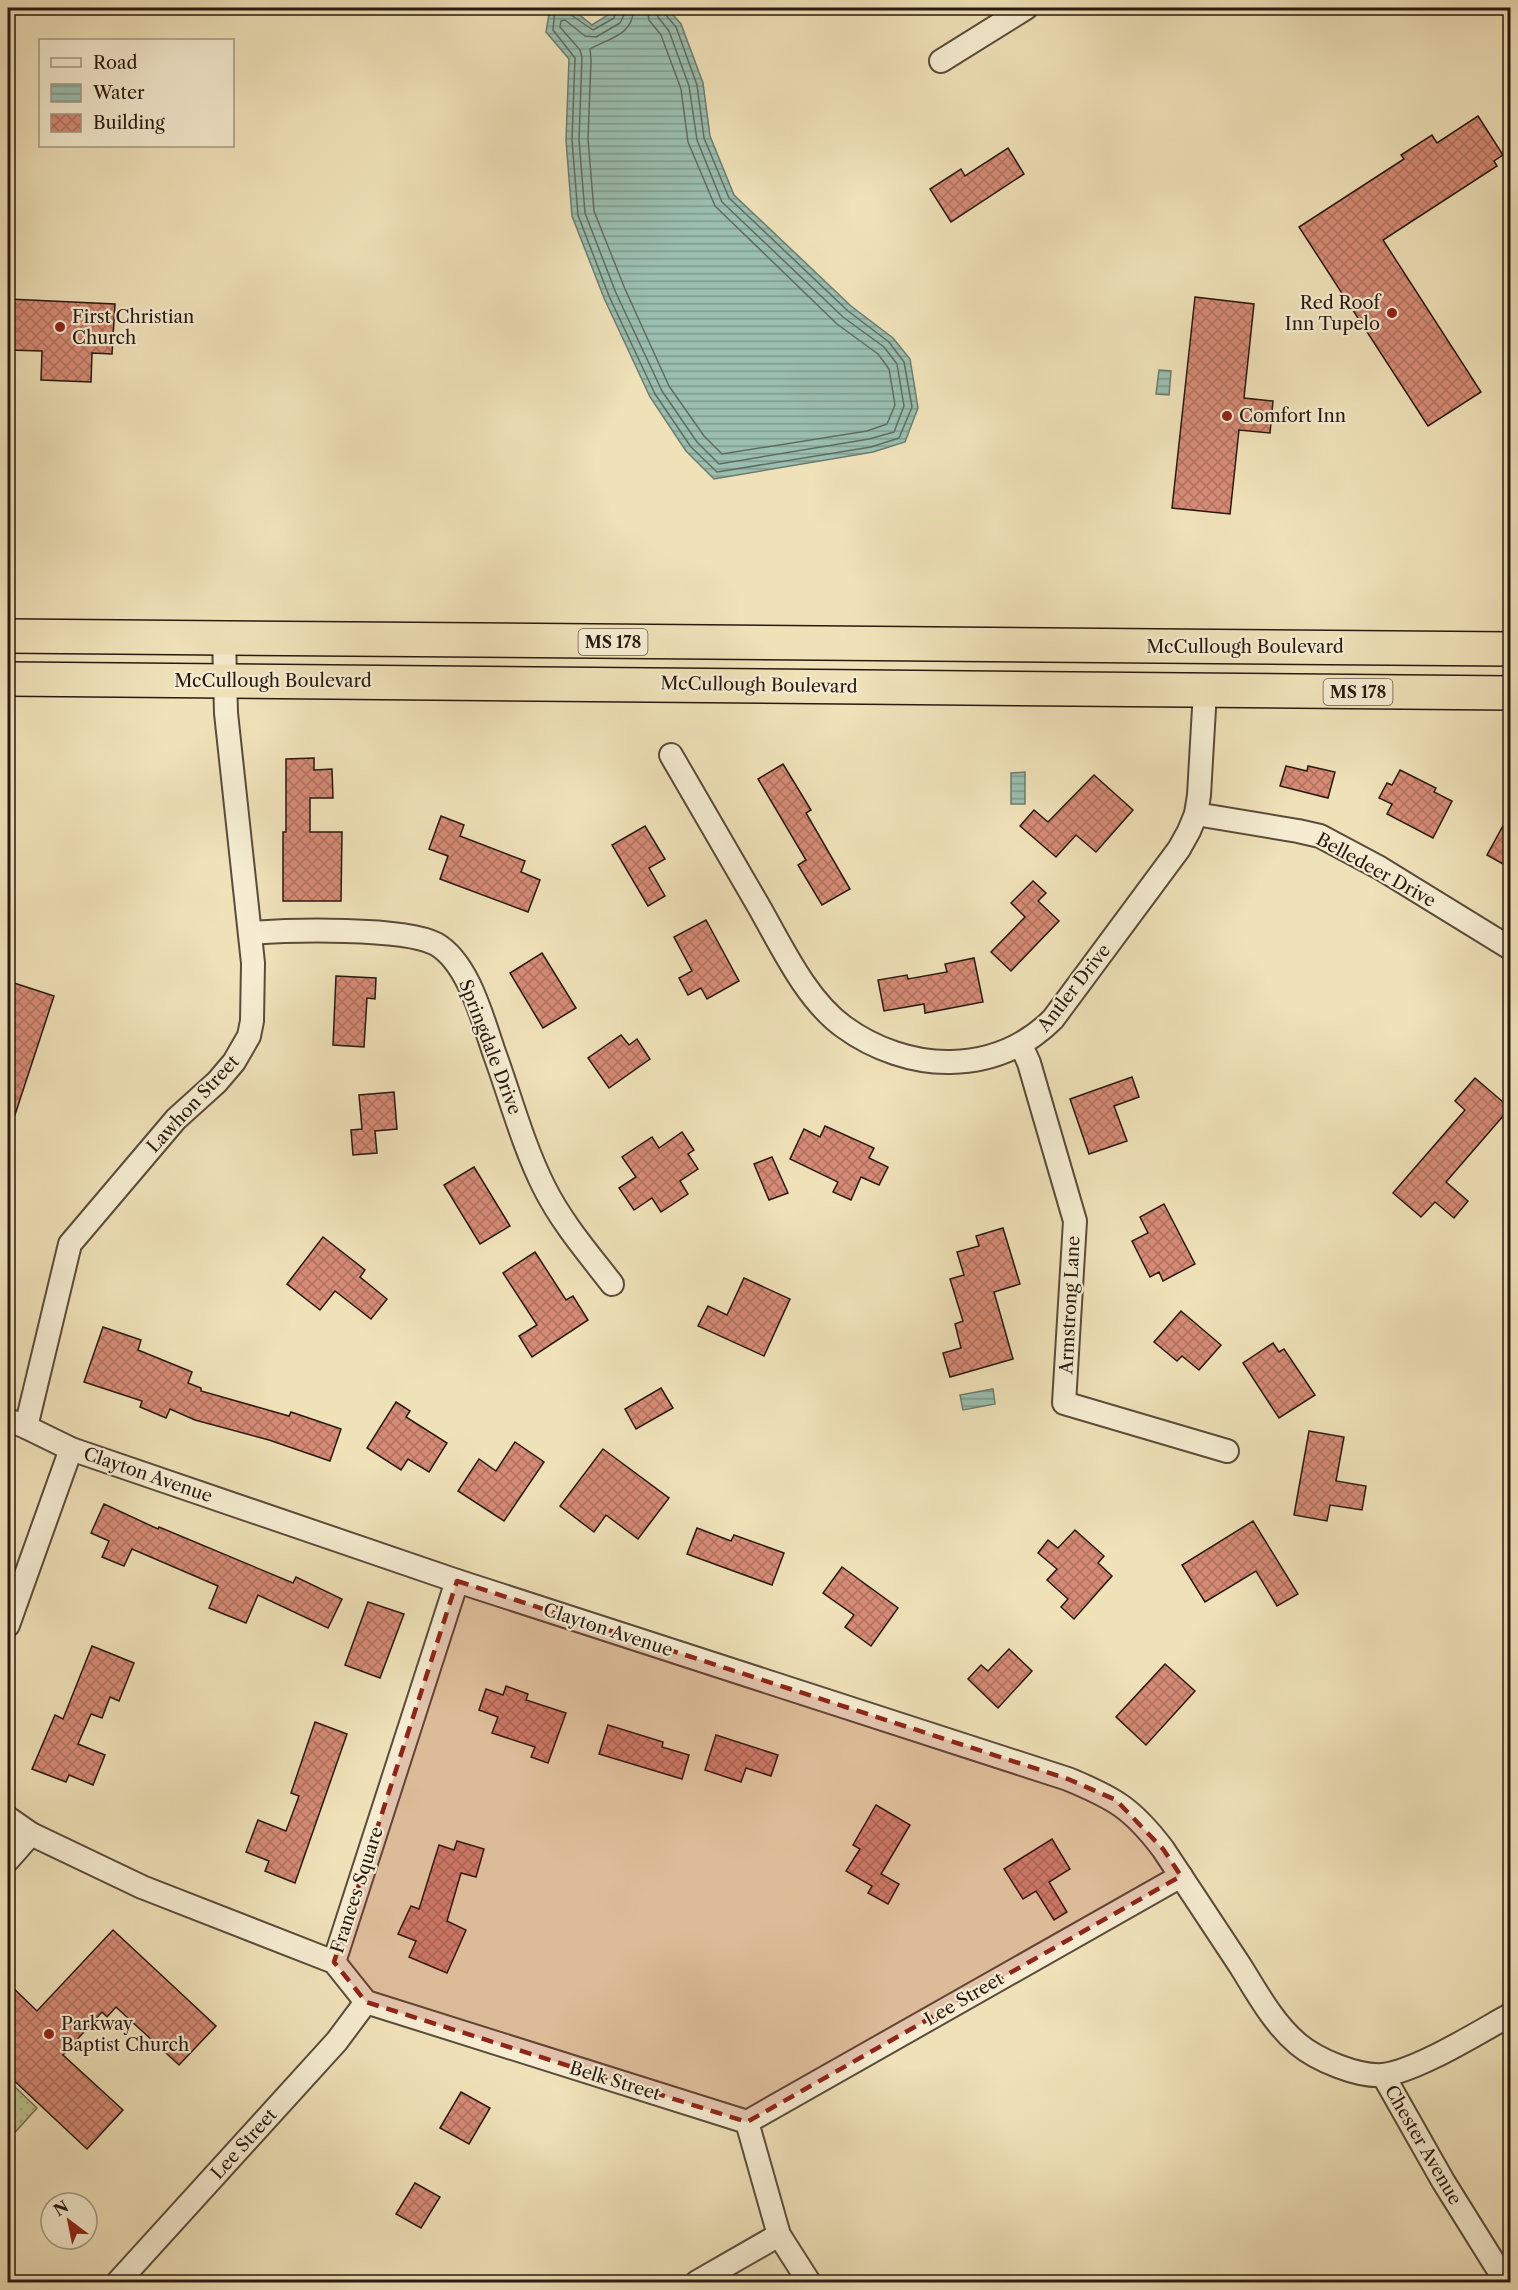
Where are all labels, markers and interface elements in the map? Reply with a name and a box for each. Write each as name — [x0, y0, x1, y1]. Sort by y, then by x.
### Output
legend — [39, 39, 234, 147]
text: Road — [93, 52, 138, 74]
text: Water — [92, 82, 145, 104]
text: Building — [93, 112, 165, 134]
place label: Red Roof Inn Tupelo — [1285, 292, 1383, 335]
place label: First Christian Church — [72, 306, 194, 349]
marker: Red Roof Inn Tupelo — [1385, 306, 1399, 320]
marker: First Christian Church — [53, 320, 67, 334]
place label: Comfort Inn — [1239, 405, 1346, 427]
marker: Comfort Inn — [1220, 409, 1234, 423]
road number: MS 178 — [578, 629, 648, 655]
street label: McCullough Boulevard — [1146, 636, 1344, 658]
street label: McCullough Boulevard — [174, 670, 372, 692]
street label: McCullough Boulevard — [660, 672, 858, 698]
road number: MS 178 — [1324, 679, 1392, 705]
street label: Belledeer Drive — [1312, 828, 1440, 912]
street label: Antler Drive — [1032, 940, 1115, 1037]
street label: Springdale Drive — [454, 976, 526, 1118]
street label: Lawhon Street — [142, 1050, 244, 1157]
street label: Armstrong Lane — [1055, 1235, 1085, 1376]
street label: Clayton Avenue — [81, 1443, 215, 1507]
street label: Clayton Avenue — [540, 1599, 676, 1661]
street label: Frances Square — [326, 1824, 388, 1956]
street label: Lee Street — [920, 1967, 1008, 2030]
place label: Parkway Baptist Church — [61, 2013, 189, 2056]
marker: Parkway Baptist Church — [42, 2027, 56, 2041]
street label: Belk Street — [567, 2057, 664, 2105]
street label: Chester Avenue — [1380, 2081, 1466, 2209]
street label: Lee Street — [206, 2104, 282, 2184]
north arrow — [39, 2191, 99, 2251]
text: N — [50, 2196, 72, 2220]

